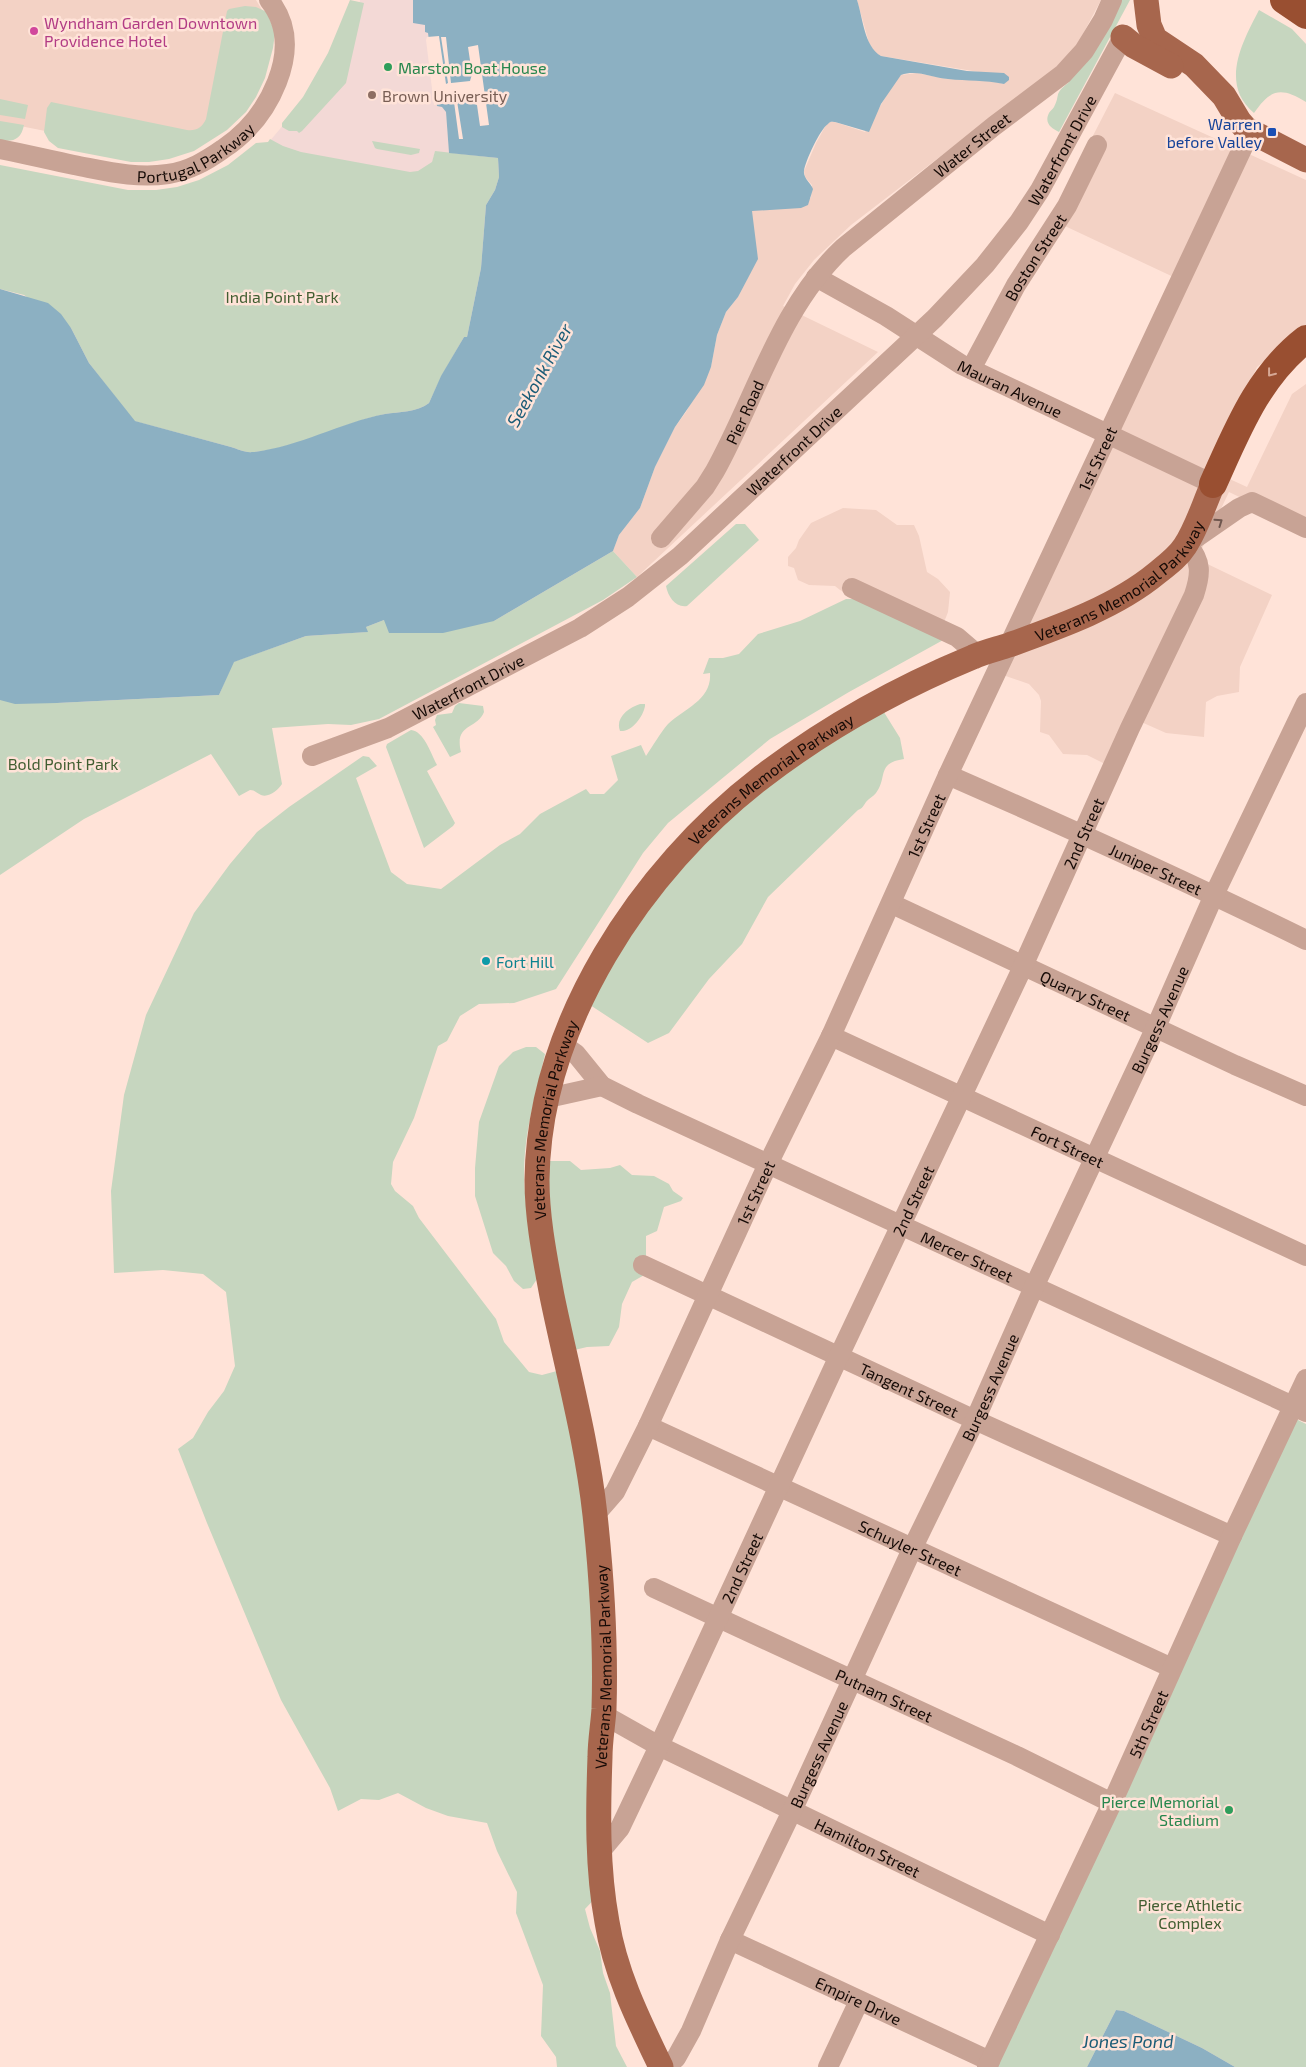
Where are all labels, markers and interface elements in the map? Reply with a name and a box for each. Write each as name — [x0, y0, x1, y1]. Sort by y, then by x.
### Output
place label: Wyndham Garden Downtown Providence Hotel — [44, 13, 257, 50]
marker: Wyndham Garden Downtown Providence Hotel — [28, 25, 40, 37]
place label: Marston Boat House — [398, 58, 546, 77]
marker: Marston Boat House — [382, 61, 394, 73]
place label: Brown University — [382, 86, 508, 105]
marker: Brown University — [366, 89, 378, 101]
street label: Waterfront Drive — [1023, 91, 1099, 209]
street label: Water Street — [929, 108, 1014, 181]
place label: Warren before Valley — [1167, 114, 1263, 151]
street label: Portugal Parkway — [137, 118, 258, 185]
marker: Warren before Valley — [1266, 126, 1278, 138]
street label: Boston Street — [1000, 210, 1069, 304]
park label: India Point Park — [225, 287, 339, 306]
water label: Seekonk River — [502, 319, 577, 430]
street label: Mauran Avenue — [955, 355, 1066, 421]
one-way arrow — [1269, 367, 1277, 376]
street label: Pier Road — [721, 377, 767, 447]
street label: Waterfront Drive — [742, 401, 845, 499]
street label: 1st Street — [1074, 423, 1120, 493]
street label: Veterans Memorial Parkway — [1032, 517, 1207, 644]
one-way arrow — [1213, 519, 1223, 528]
street label: Waterfront Drive — [409, 650, 527, 723]
street label: Veterans Memorial Parkway — [684, 708, 857, 848]
park label: Bold Point Park — [8, 754, 118, 773]
street label: 1st Street — [903, 790, 948, 861]
street label: 2nd Street — [1059, 795, 1107, 871]
street label: Juniper Street — [1107, 839, 1205, 898]
place label: Fort Hill — [496, 952, 554, 971]
marker: Fort Hill — [480, 955, 492, 967]
street label: Burgess Avenue — [1126, 962, 1191, 1076]
street label: Quarry Street — [1037, 966, 1134, 1024]
street label: Veterans Memorial Parkway — [527, 1016, 581, 1221]
street label: Fort Street — [1028, 1121, 1107, 1171]
street label: 1st Street — [732, 1157, 778, 1228]
street label: 2nd Street — [888, 1162, 937, 1239]
street label: Mercer Street — [918, 1226, 1016, 1285]
street label: Burgess Avenue — [957, 1330, 1022, 1444]
street label: Tangent Street — [857, 1358, 962, 1421]
street label: Schuyler Street — [856, 1515, 965, 1579]
street label: 2nd Street — [717, 1529, 766, 1606]
street label: Veterans Memorial Parkway — [590, 1563, 614, 1769]
street label: Putnam Street — [833, 1664, 936, 1725]
street label: 5th Street — [1124, 1687, 1171, 1761]
street label: Burgess Avenue — [785, 1697, 851, 1811]
place label: Pierce Memorial Stadium — [1101, 1792, 1219, 1829]
marker: Pierce Memorial Stadium — [1223, 1804, 1235, 1816]
street label: Hamilton Street — [812, 1813, 924, 1880]
park label: Pierce Athletic Complex — [1138, 1895, 1242, 1932]
street label: Empire Drive — [813, 1972, 905, 2028]
water label: Jones Pond — [1082, 2030, 1173, 2052]

